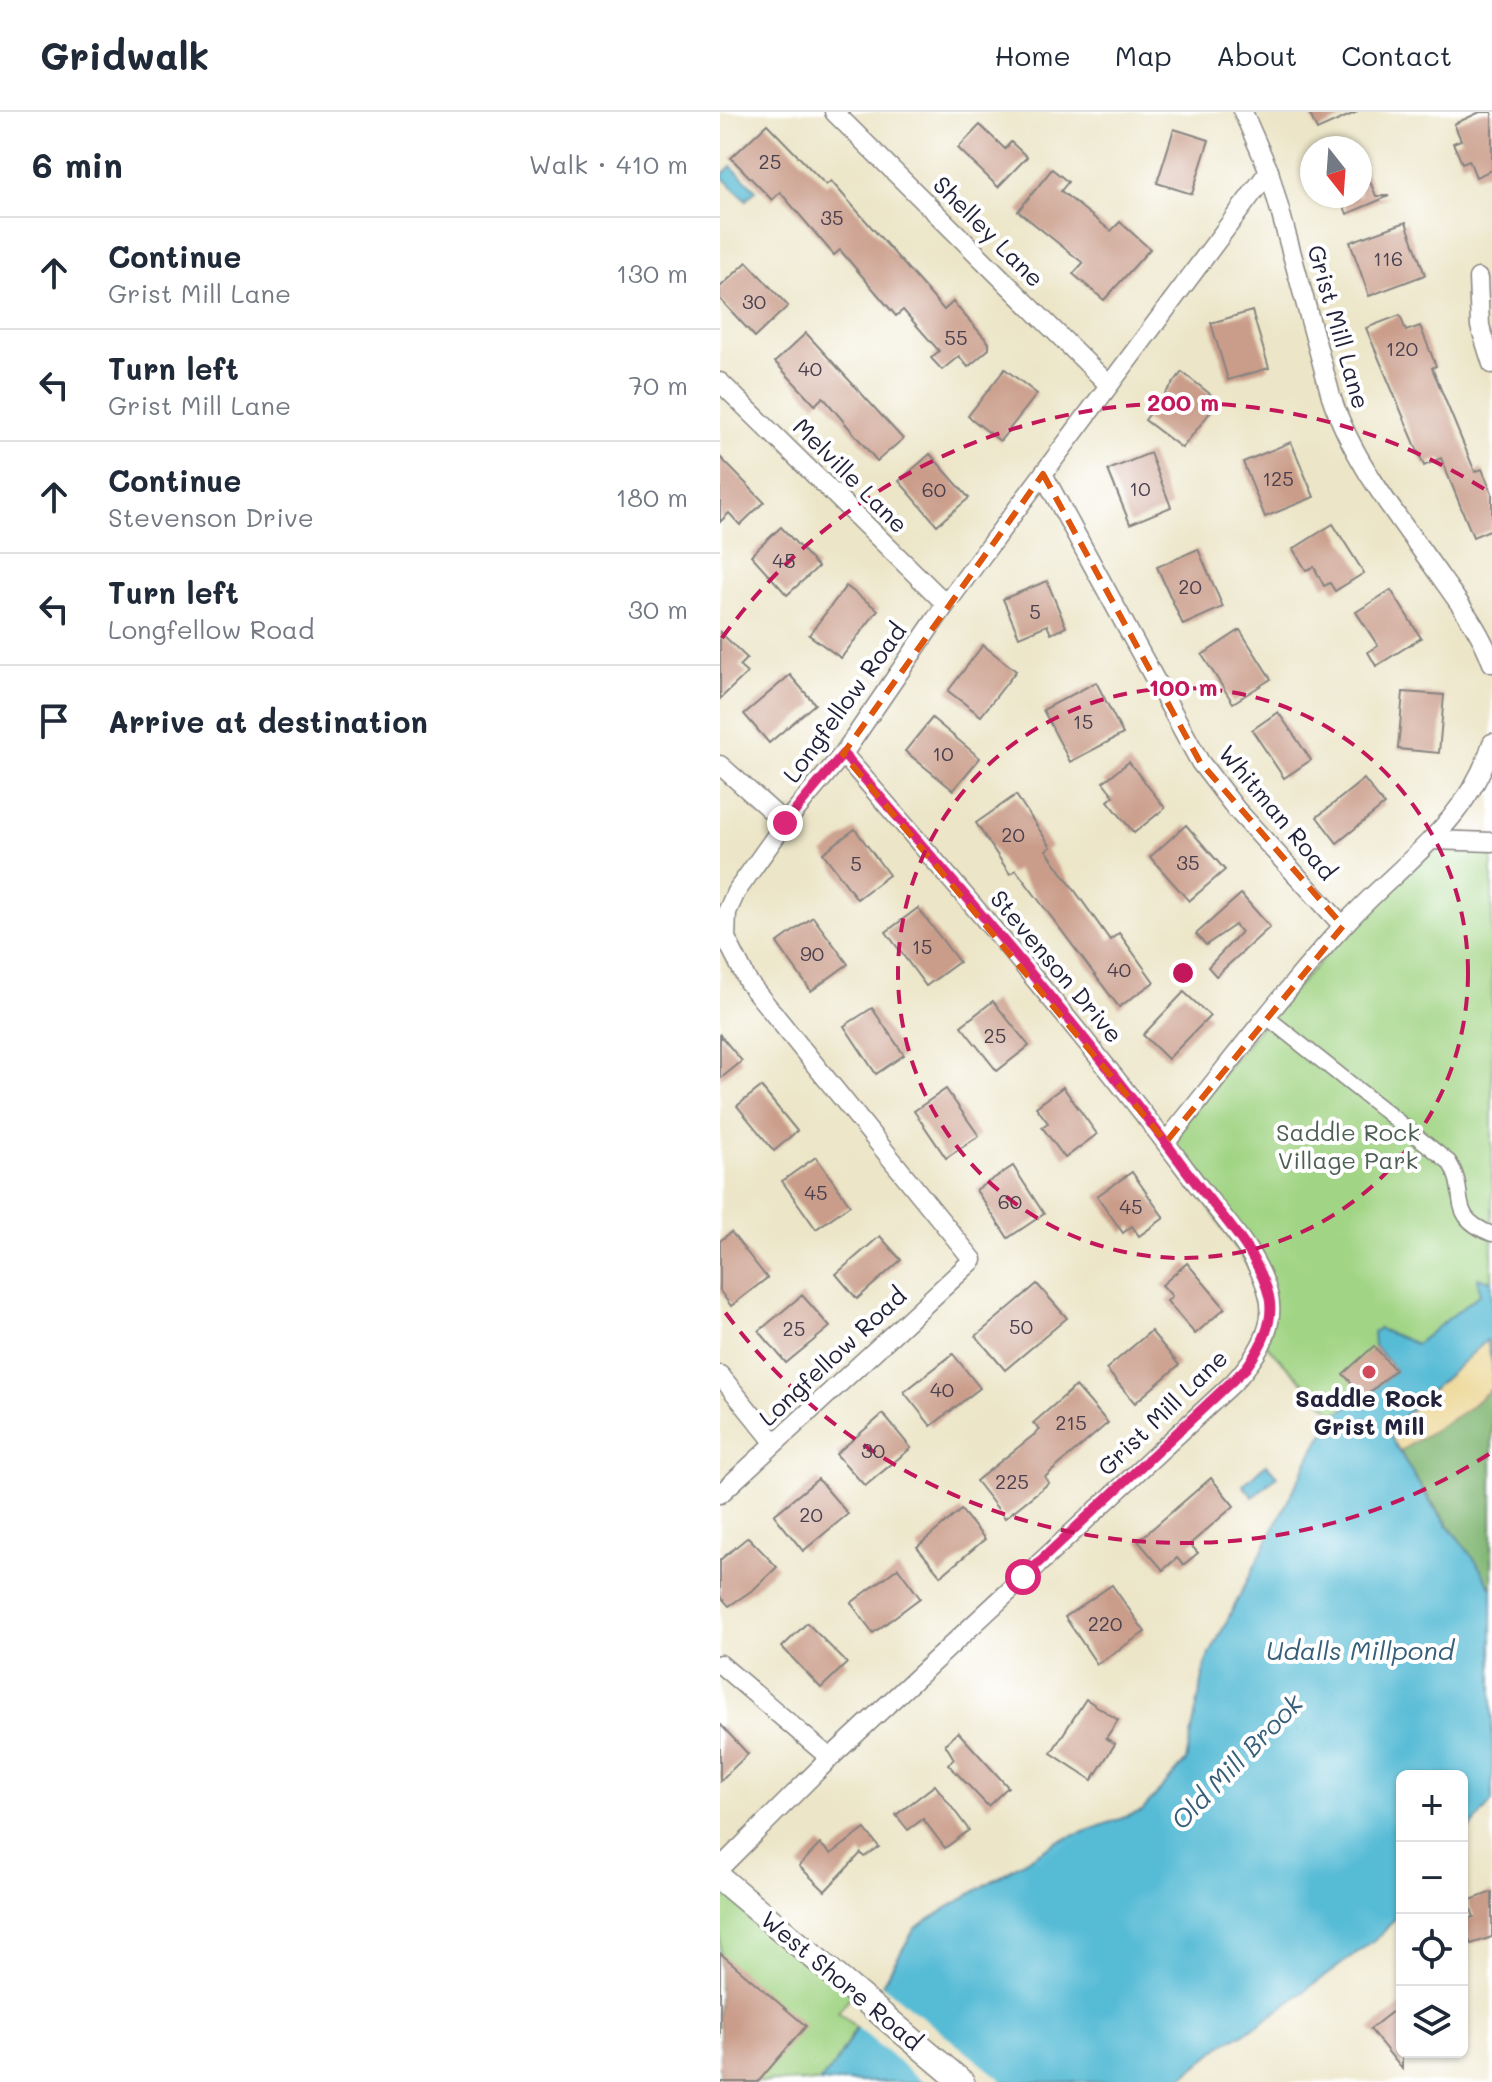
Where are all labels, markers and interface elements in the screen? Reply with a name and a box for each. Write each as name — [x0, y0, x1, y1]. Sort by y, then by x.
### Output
text: Gridwalk — [40, 30, 209, 80]
text: Home — [995, 37, 1071, 73]
text: Map — [1115, 37, 1172, 73]
text: About — [1216, 37, 1297, 73]
text: Contact — [1341, 37, 1452, 73]
north arrow — [1300, 136, 1372, 208]
text: 6 min — [32, 142, 123, 187]
text: Walk · 410 m — [529, 147, 688, 181]
house number: 25 — [759, 148, 781, 174]
street label: Shelley Lane — [927, 169, 1051, 293]
house number: 35 — [820, 204, 844, 230]
text: Continue — [108, 236, 241, 276]
street label: Grist Mill Lane — [1301, 241, 1378, 412]
house number: 116 — [1373, 245, 1403, 271]
icon: ahead — [32, 251, 76, 295]
text: 130 m — [616, 256, 688, 290]
text: Grist Mill Lane — [108, 276, 291, 310]
house number: 30 — [742, 288, 766, 314]
house number: 55 — [944, 324, 968, 350]
house number: 120 — [1386, 335, 1418, 361]
text: Turn left — [108, 348, 239, 388]
house number: 40 — [798, 355, 822, 381]
icon: left — [32, 363, 76, 407]
text: 70 m — [628, 368, 688, 402]
text: 200 m — [1147, 386, 1219, 417]
text: Grist Mill Lane — [108, 388, 291, 422]
street label: Melville Lane — [787, 411, 915, 539]
text: Continue — [108, 460, 241, 500]
house number: 125 — [1262, 465, 1294, 491]
icon: ahead — [32, 475, 76, 519]
house number: 10 — [1129, 475, 1151, 501]
house number: 60 — [922, 476, 946, 502]
text: 180 m — [616, 480, 688, 514]
text: Stevenson Drive — [108, 500, 314, 534]
house number: 45 — [772, 547, 796, 573]
text: Turn left — [108, 572, 239, 612]
house number: 20 — [1178, 573, 1202, 599]
icon: left — [32, 587, 76, 631]
text: 30 m — [628, 592, 688, 626]
house number: 5 — [1029, 598, 1041, 624]
text: Longfellow Road — [108, 612, 315, 646]
street label: Longfellow Road — [775, 616, 912, 788]
text: 100 m — [1148, 671, 1218, 702]
icon: arrive — [32, 699, 76, 743]
text: Arrive at destination — [108, 701, 428, 741]
house number: 15 — [1073, 708, 1093, 734]
street label: Whitman Road — [1212, 738, 1344, 886]
house number: 10 — [932, 740, 954, 766]
route end — [767, 805, 803, 841]
house number: 20 — [1001, 821, 1025, 847]
house number: 35 — [1176, 849, 1200, 875]
house number: 5 — [850, 850, 862, 876]
street label: Stevenson Drive — [984, 883, 1130, 1049]
house number: 15 — [912, 933, 932, 959]
house number: 90 — [800, 940, 824, 966]
house number: 40 — [1107, 956, 1131, 982]
centre of rings — [1169, 959, 1197, 987]
house number: 25 — [984, 1022, 1006, 1048]
park label: Saddle Rock Village Park — [1276, 1116, 1420, 1175]
house number: 45 — [804, 1179, 828, 1205]
house number: 60 — [998, 1188, 1022, 1214]
house number: 45 — [1119, 1193, 1143, 1219]
street label: Longfellow Road — [752, 1280, 912, 1432]
house number: 50 — [1009, 1313, 1033, 1339]
house number: 25 — [783, 1315, 805, 1341]
street label: Grist Mill Lane — [1090, 1342, 1234, 1482]
marker: Saddle Rock Grist Mill — [1360, 1363, 1378, 1381]
house number: 40 — [930, 1376, 954, 1402]
place label: Saddle Rock Grist Mill — [1295, 1382, 1443, 1441]
house number: 215 — [1055, 1409, 1087, 1435]
house number: 30 — [861, 1437, 885, 1463]
house number: 225 — [995, 1468, 1029, 1494]
house number: 20 — [799, 1501, 823, 1527]
route start — [1005, 1559, 1041, 1595]
house number: 220 — [1088, 1610, 1122, 1636]
water label: Udalls Millpond — [1266, 1633, 1456, 1667]
water label: Old Mill Brook — [1163, 1685, 1310, 1836]
map controls — [1396, 1770, 1468, 2058]
button: + — [1396, 1770, 1468, 1842]
button: − — [1396, 1842, 1468, 1914]
street label: West Shore Road — [755, 1903, 929, 2056]
button: locate — [1396, 1914, 1468, 1986]
button: layers — [1396, 1986, 1468, 2058]

